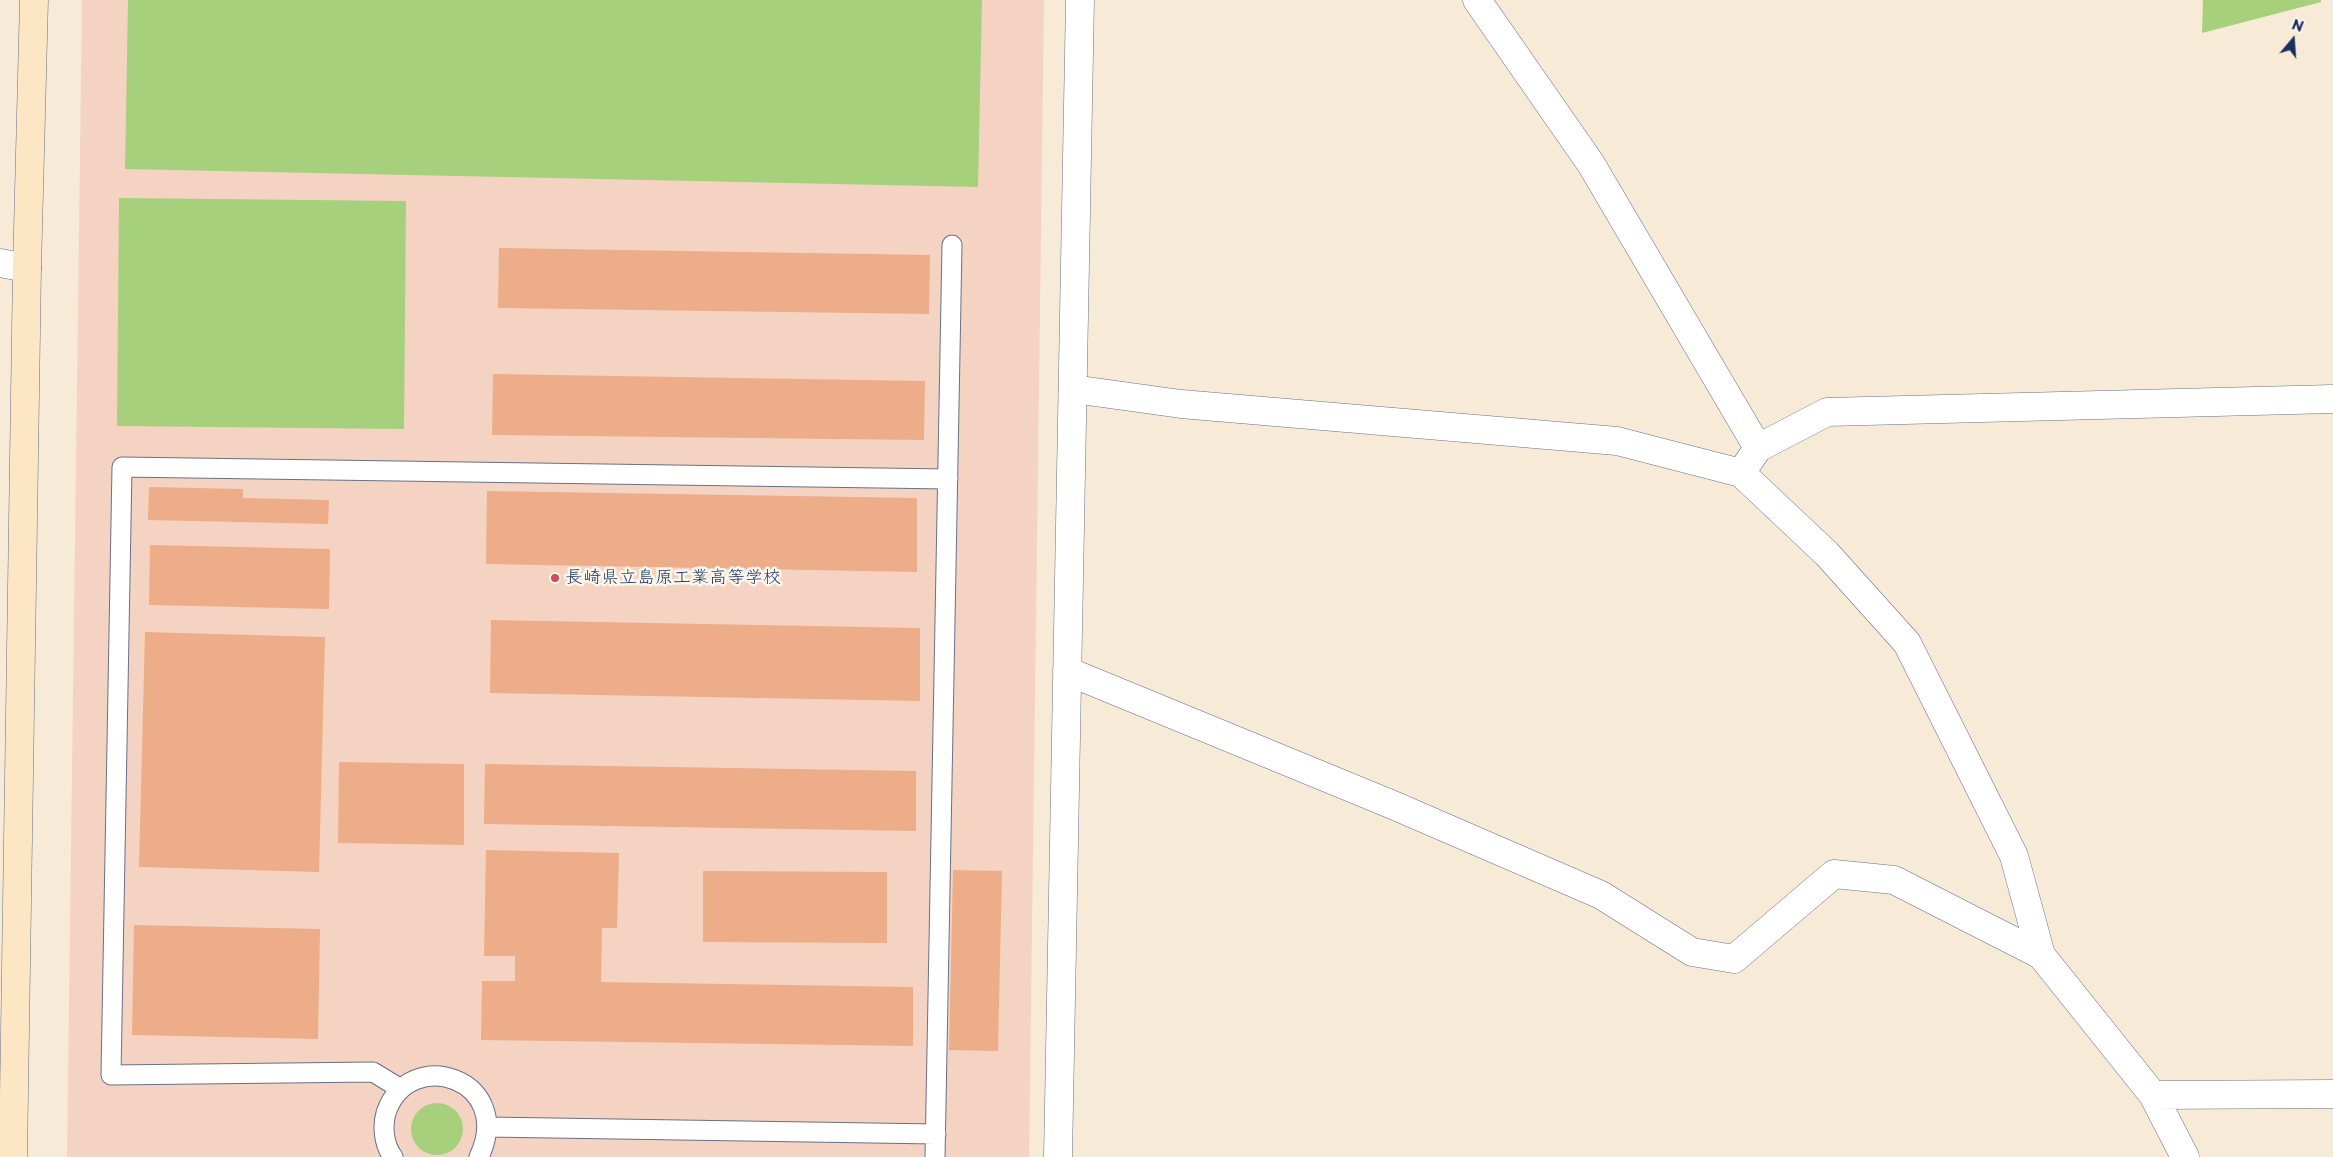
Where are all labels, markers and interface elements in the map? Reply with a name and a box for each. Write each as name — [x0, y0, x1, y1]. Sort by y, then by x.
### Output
text: N — [2289, 14, 2306, 37]
north arrow — [2268, 15, 2318, 65]
place label: 長崎県立島原工業高等学校 — [565, 567, 781, 589]
marker: 長崎県立島原工業高等学校 — [549, 572, 561, 584]

